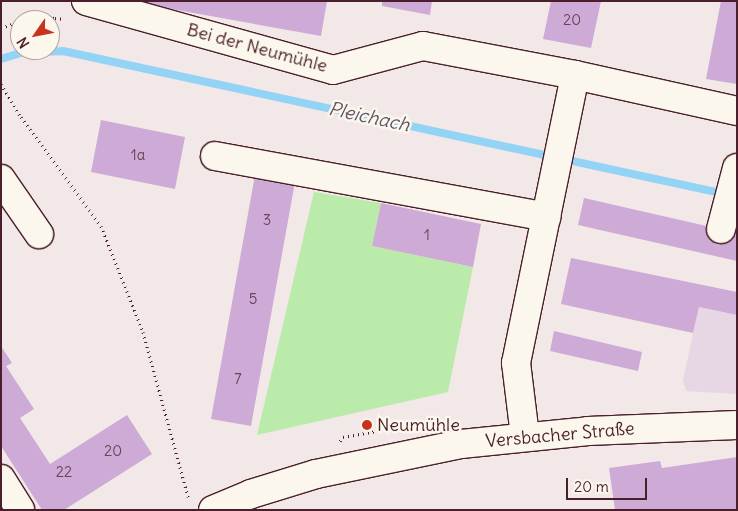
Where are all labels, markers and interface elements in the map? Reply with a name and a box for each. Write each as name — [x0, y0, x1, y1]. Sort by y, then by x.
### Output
north arrow — [10, 10, 60, 60]
house number: 20 — [563, 11, 581, 29]
street label: Bei der Neumühle — [184, 19, 330, 77]
text: N — [13, 34, 33, 52]
water label: Pleichach — [326, 97, 412, 137]
house number: 1a — [131, 146, 145, 164]
house number: 3 — [263, 211, 271, 229]
house number: 1 — [424, 226, 430, 244]
house number: 5 — [249, 290, 257, 308]
house number: 7 — [234, 370, 242, 388]
place label: Neumühle — [377, 414, 460, 436]
street label: Versbacher Straße — [485, 418, 635, 452]
marker: Neumühle — [361, 419, 373, 431]
house number: 20 — [104, 442, 122, 460]
house number: 22 — [56, 463, 72, 481]
scale bar — [568, 468, 649, 500]
text: 20 m — [574, 477, 609, 496]

